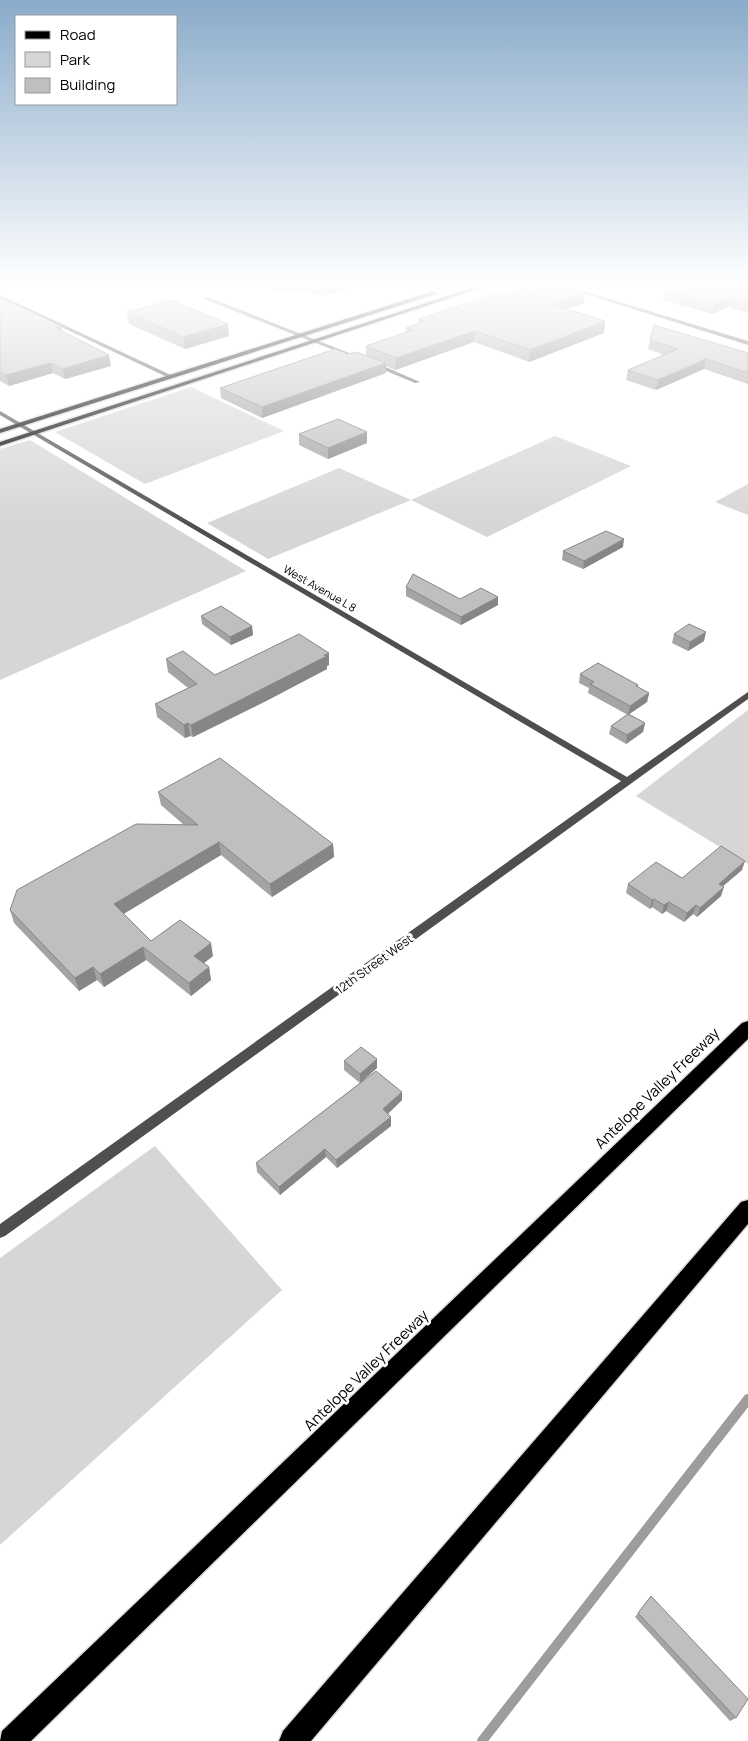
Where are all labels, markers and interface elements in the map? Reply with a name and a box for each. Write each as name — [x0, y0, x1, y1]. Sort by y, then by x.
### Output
legend — [15, 15, 178, 105]
text: Road — [60, 24, 96, 45]
text: Park — [60, 49, 90, 70]
text: Building — [60, 74, 115, 95]
street label: West Avenue L 8 — [281, 561, 359, 615]
street label: 12th Street West — [332, 930, 416, 998]
street label: Antelope Valley Freeway — [590, 1023, 724, 1153]
street label: Antelope Valley Freeway — [299, 1305, 433, 1435]

